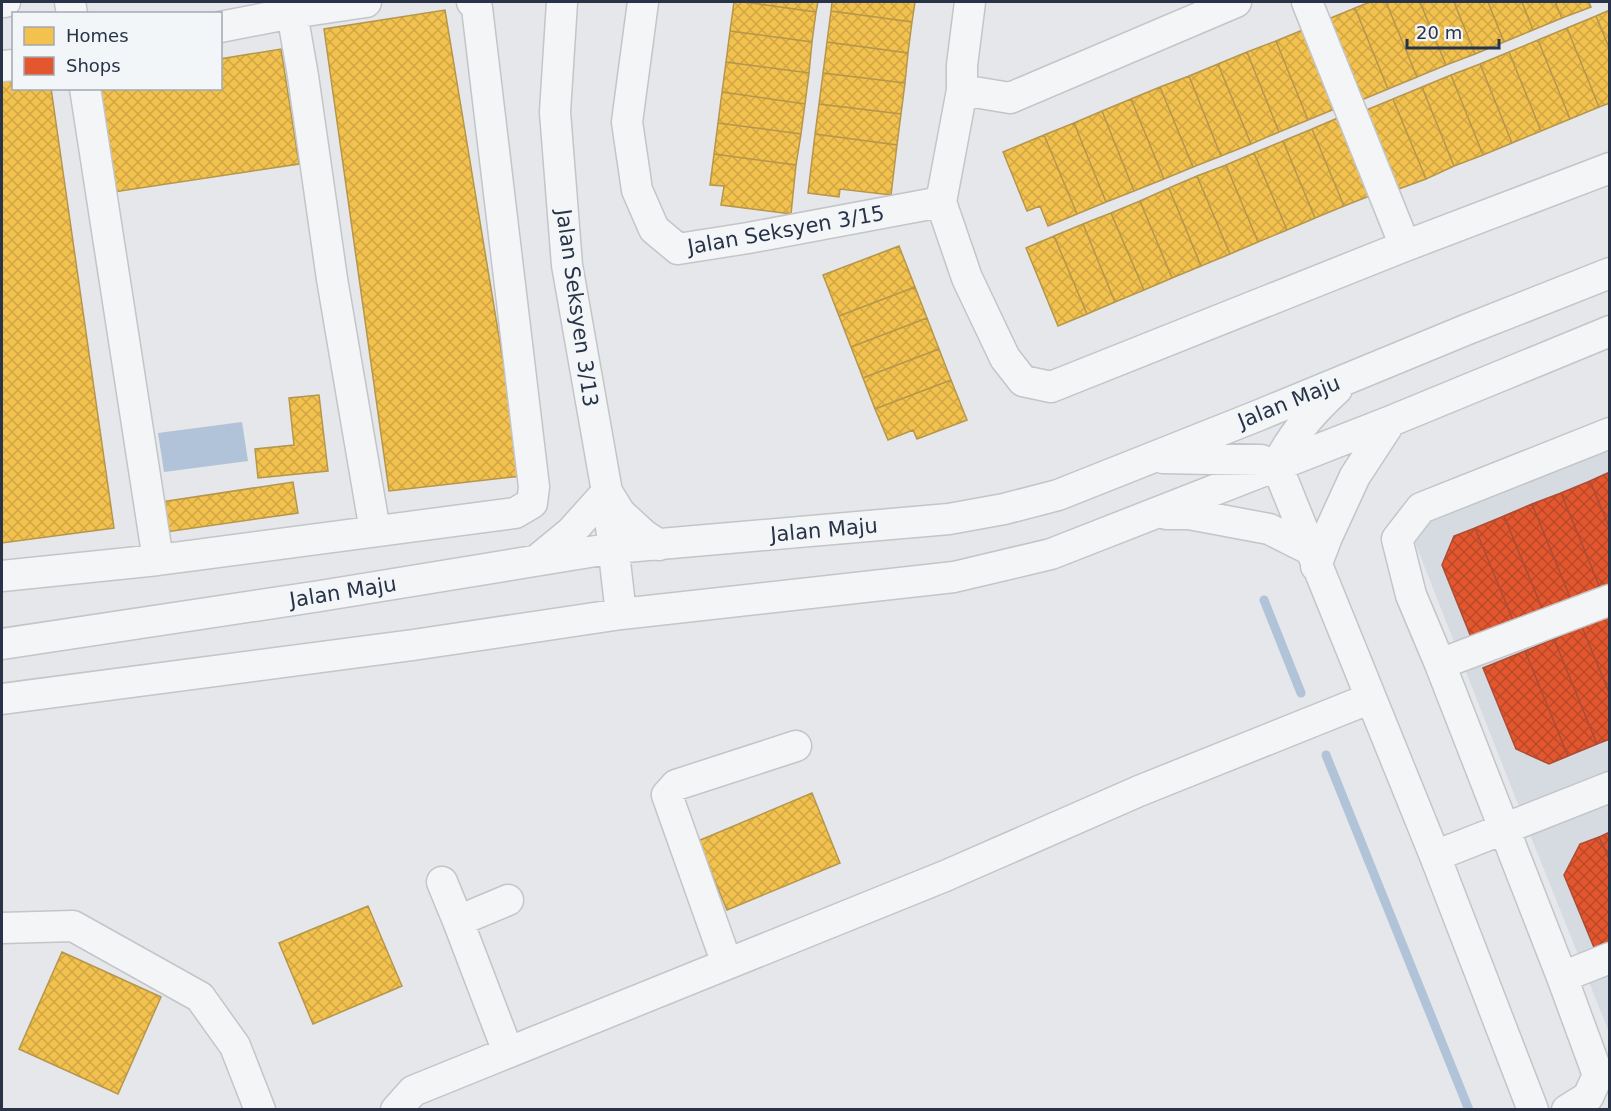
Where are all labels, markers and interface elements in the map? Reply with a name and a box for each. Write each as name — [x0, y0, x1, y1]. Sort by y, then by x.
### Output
legend — [12, 12, 222, 90]
scale bar — [1407, 12, 1498, 50]
text: 20 m — [1416, 22, 1462, 43]
text: Homes — [66, 25, 129, 46]
text: Shops — [66, 55, 121, 76]
street label: Jalan Seksyen 3/15 — [684, 201, 886, 259]
street label: Jalan Seksyen 3/13 — [551, 206, 603, 408]
street label: Jalan Maju — [1233, 371, 1344, 434]
street label: Jalan Maju — [767, 513, 879, 547]
street label: Jalan Maju — [286, 572, 398, 613]

